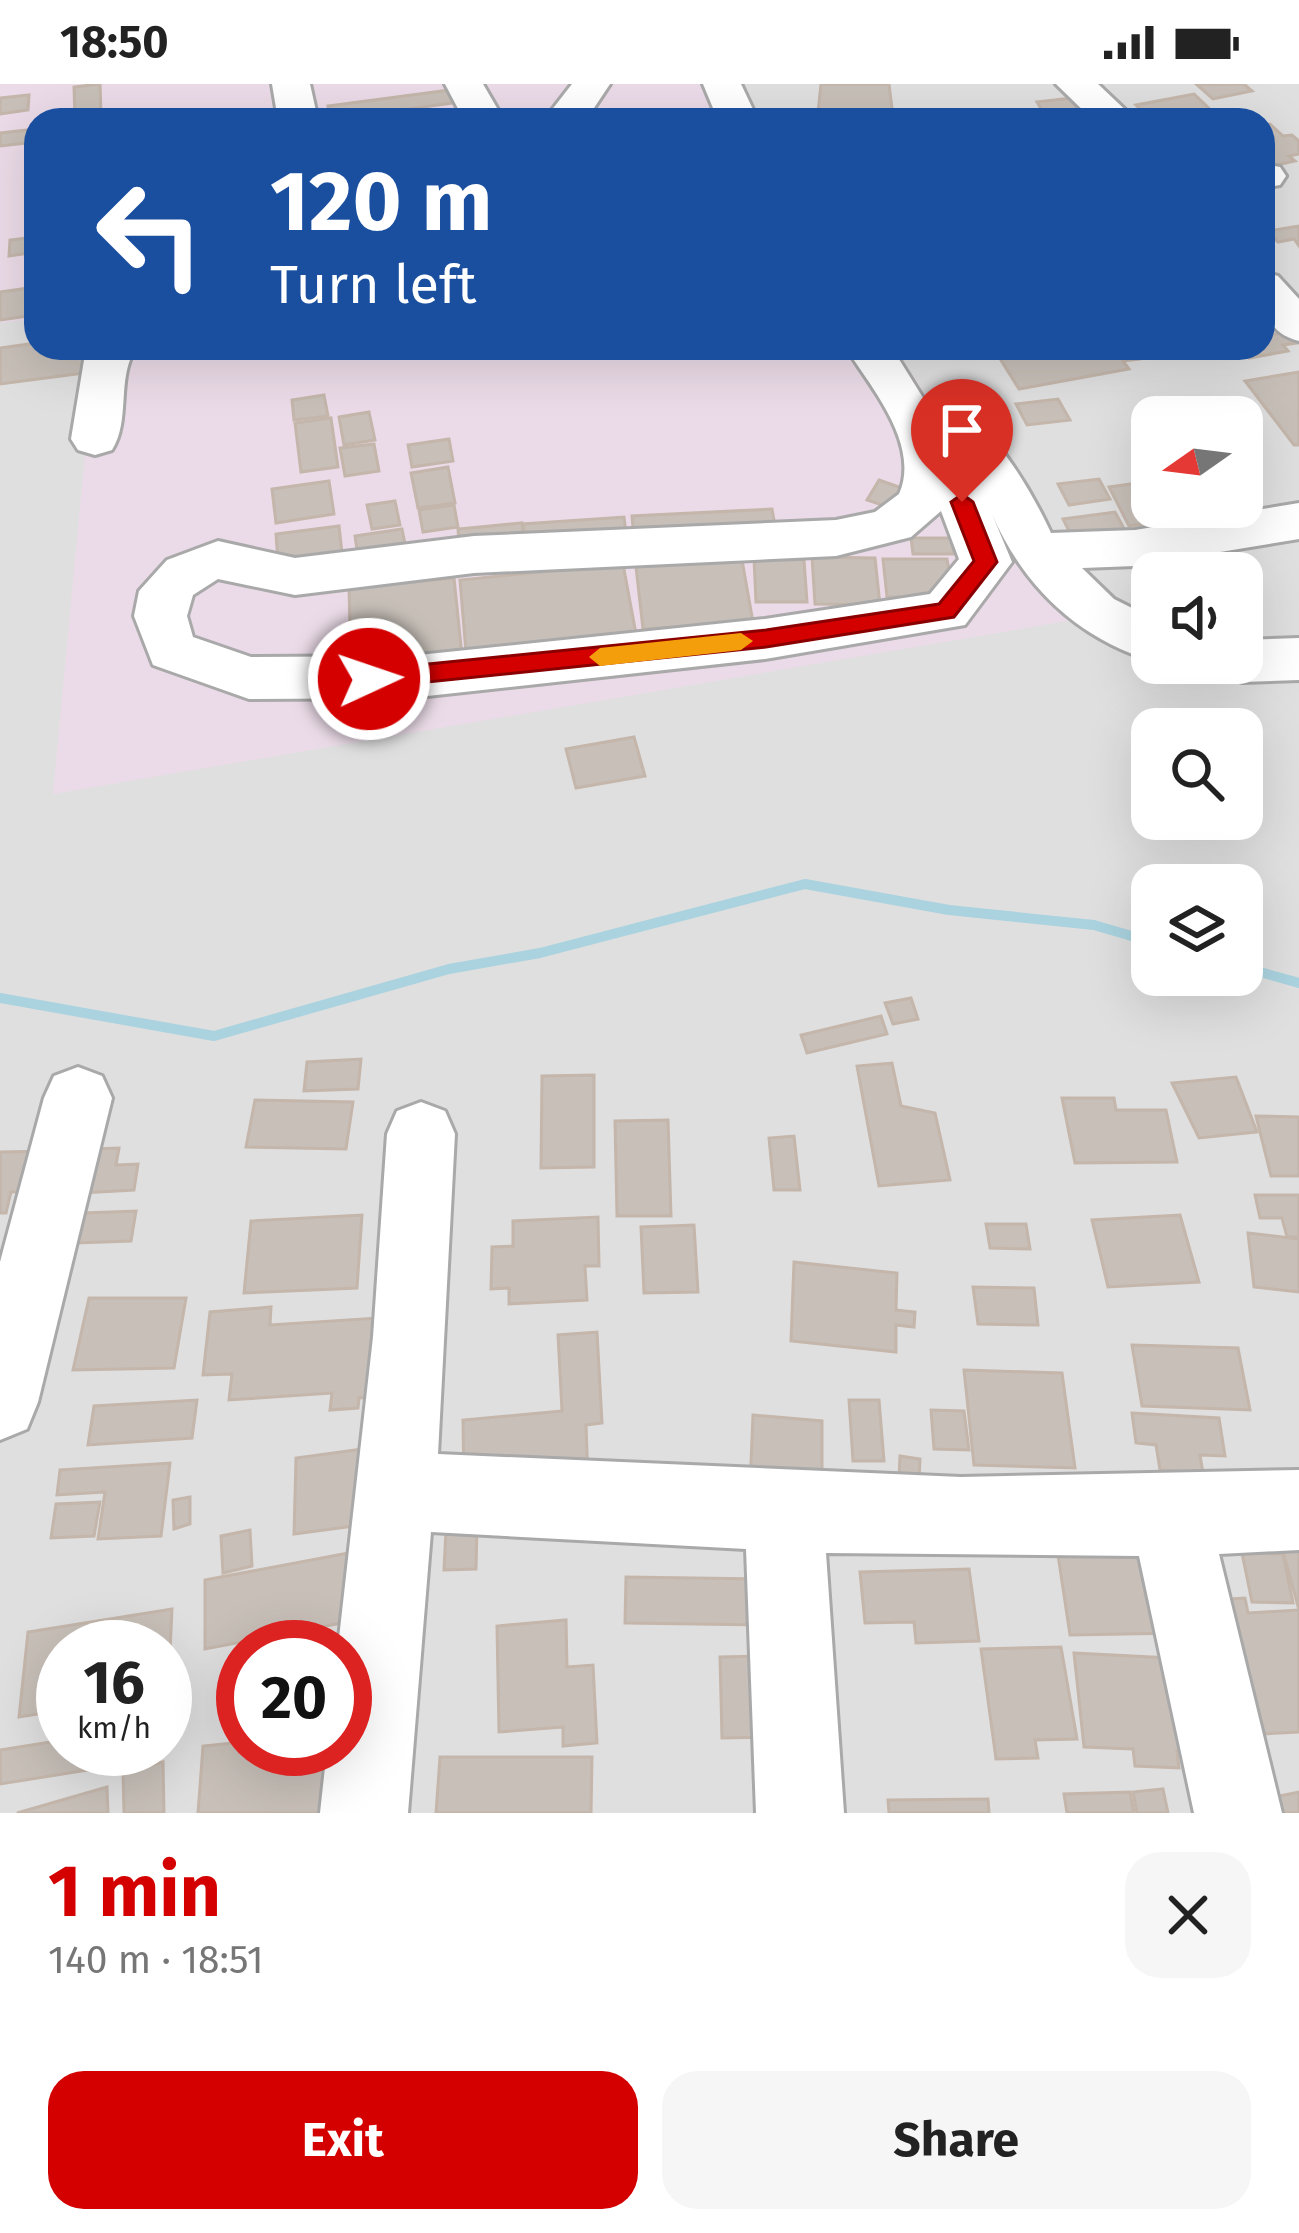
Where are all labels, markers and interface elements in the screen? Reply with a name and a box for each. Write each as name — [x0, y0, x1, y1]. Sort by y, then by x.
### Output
text: 18:50 — [60, 15, 169, 69]
text: 120 m — [270, 151, 492, 252]
icon: left — [72, 156, 228, 312]
text: Turn left — [270, 253, 477, 317]
pin — [911, 379, 1013, 502]
north arrow — [1131, 396, 1263, 528]
map controls — [1131, 396, 1263, 996]
icon: arrive — [929, 397, 995, 463]
button: sound — [1131, 552, 1263, 684]
position arrow — [306, 616, 432, 742]
button: search — [1131, 708, 1263, 840]
button: layers — [1131, 864, 1263, 996]
speed limit sign: 20 — [216, 1620, 372, 1776]
text: 16 — [83, 1647, 145, 1719]
text: km/h — [77, 1710, 151, 1746]
text: 1 min — [48, 1849, 221, 1935]
button: close — [1125, 1852, 1251, 1978]
text: 140 m · 18:51 — [48, 1937, 264, 1983]
button: Exit — [48, 2071, 638, 2209]
button: Share — [662, 2071, 1251, 2209]

